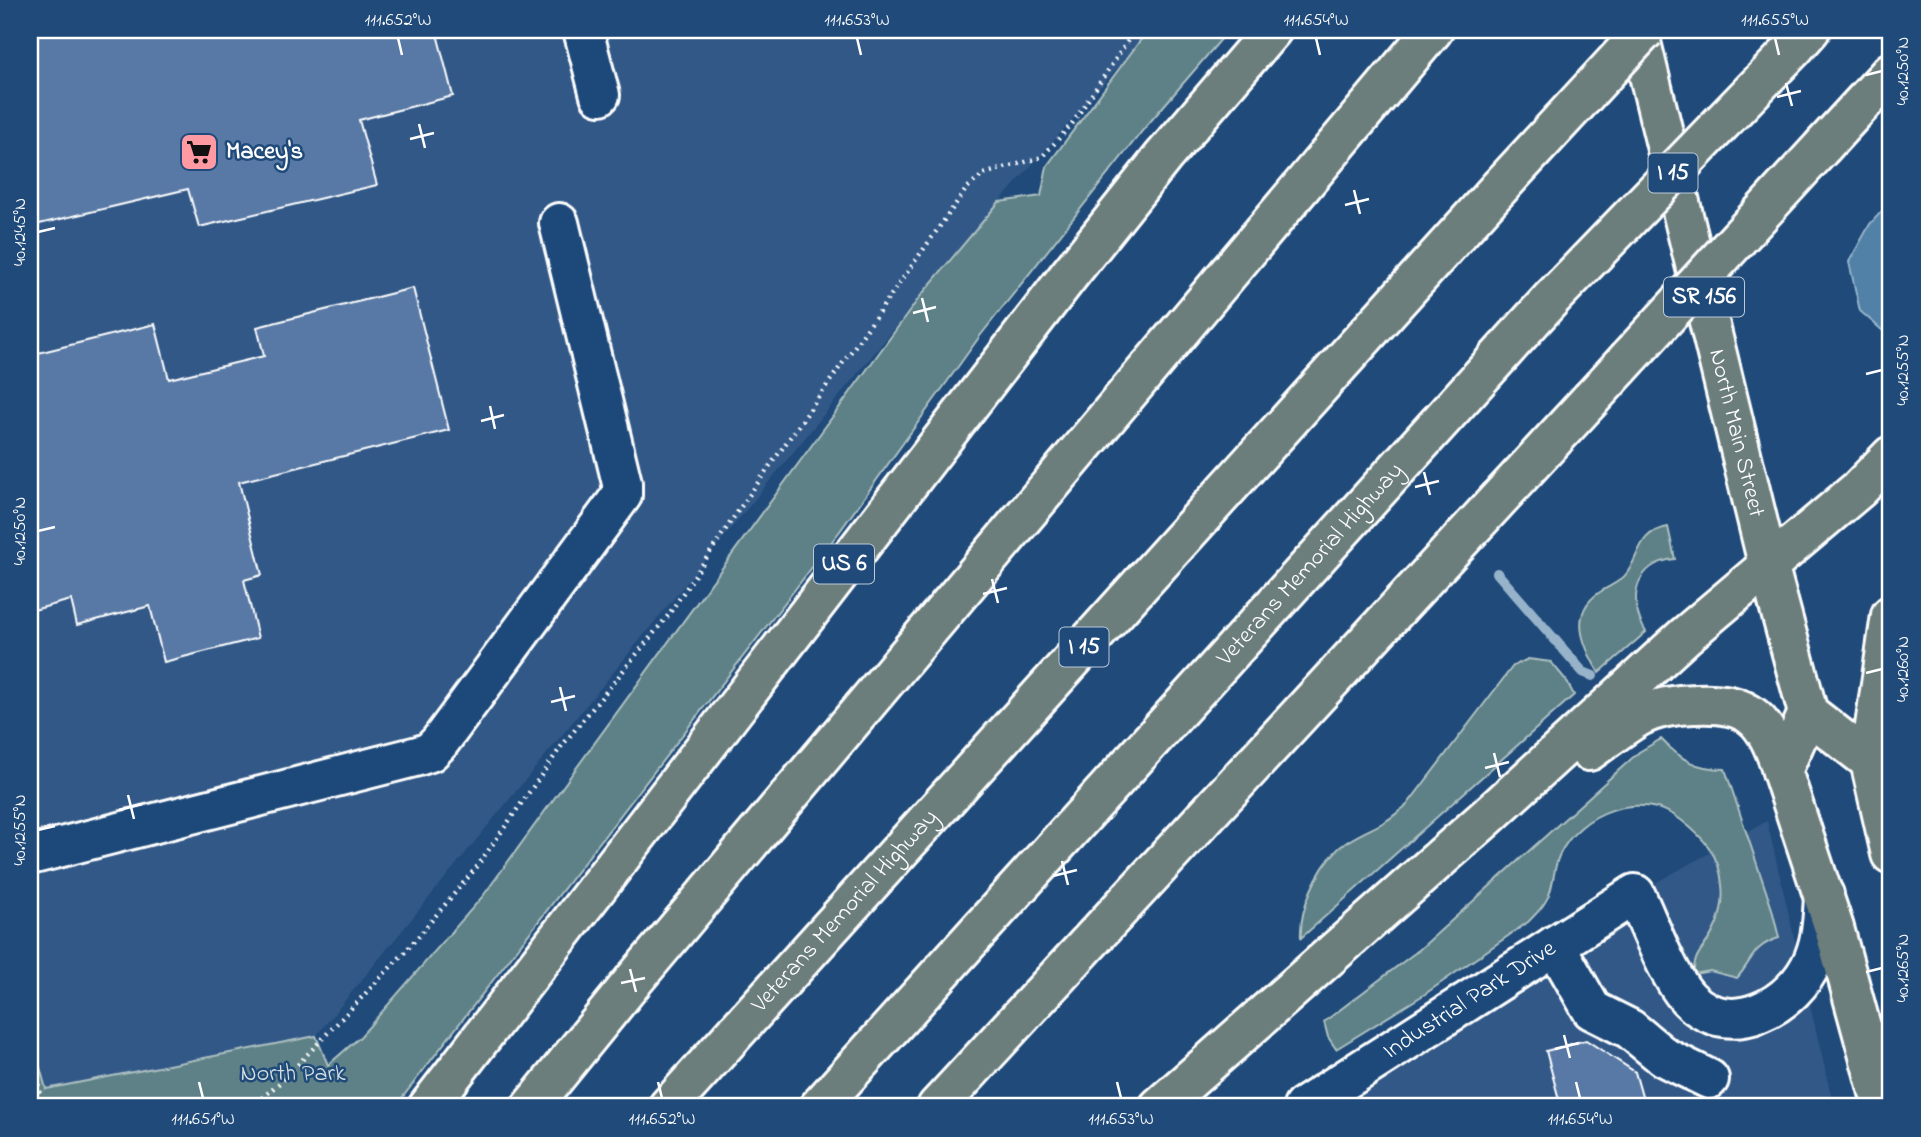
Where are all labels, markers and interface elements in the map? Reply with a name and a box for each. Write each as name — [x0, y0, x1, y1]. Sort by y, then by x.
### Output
text: 111.652°W — [365, 8, 431, 34]
text: 111.653°W — [824, 8, 890, 34]
text: 111.654°W — [1283, 8, 1349, 34]
text: 111.655°W — [1741, 8, 1809, 34]
text: 40.1250°N — [1891, 37, 1917, 105]
supermarket icon: Macey's — [178, 131, 220, 173]
place label: Macey's — [226, 135, 303, 171]
road number: I 15 — [1648, 154, 1698, 192]
text: 40.1245°N — [8, 198, 34, 266]
road number: SR 156 — [1664, 278, 1744, 316]
text: 40.1255°N — [1891, 334, 1917, 406]
street label: North Main Street — [1699, 346, 1773, 521]
street label: Veterans Memorial Highway — [1208, 455, 1413, 675]
text: 40.1250°N — [8, 497, 34, 565]
road number: US 6 — [814, 544, 874, 584]
road number: I 15 — [1060, 628, 1108, 666]
text: 40.1260°N — [1891, 636, 1917, 702]
text: 40.1255°N — [8, 794, 34, 866]
street label: Veterans Memorial Highway — [743, 801, 947, 1022]
street label: Industrial Park Drive — [1376, 931, 1563, 1069]
text: 40.1265°N — [1891, 934, 1917, 1002]
park label: North Park — [241, 1057, 346, 1092]
text: 111.651°W — [171, 1107, 235, 1133]
text: 111.652°W — [629, 1107, 695, 1133]
text: 111.653°W — [1088, 1107, 1154, 1133]
text: 111.654°W — [1547, 1107, 1613, 1133]

